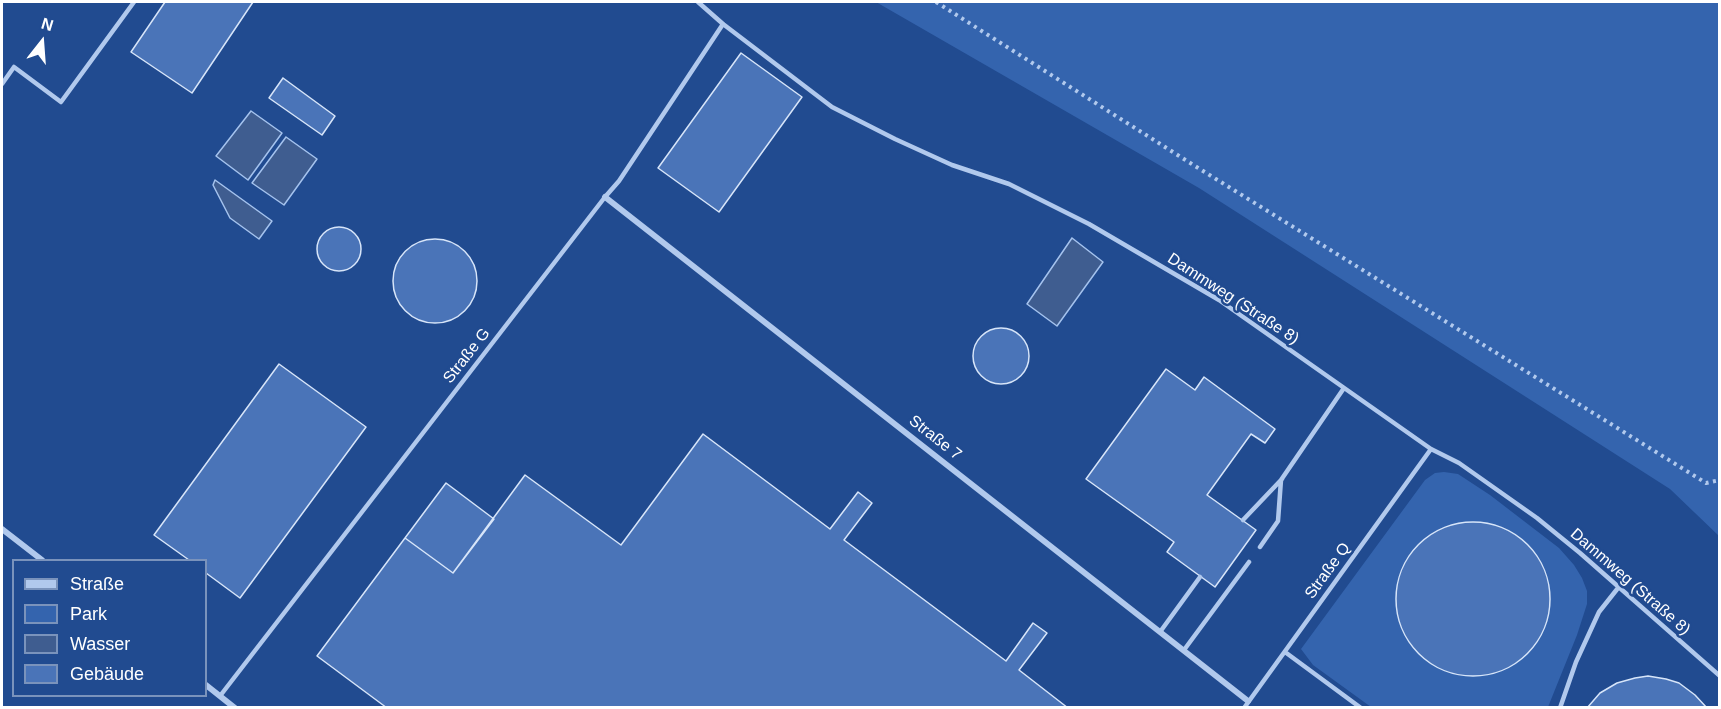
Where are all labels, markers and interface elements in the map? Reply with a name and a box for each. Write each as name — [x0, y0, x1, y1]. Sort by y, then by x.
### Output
north arrow — [12, 12, 72, 72]
text: N — [39, 14, 55, 34]
street label: Dammweg (Straße 8) — [1164, 249, 1302, 349]
street label: Straße G — [439, 325, 495, 387]
street label: Straße 7 — [905, 412, 965, 464]
street label: Dammweg (Straße 8) — [1566, 525, 1694, 639]
street label: Straße Q — [1301, 539, 1355, 603]
legend — [12, 559, 207, 697]
text: Straße — [70, 574, 124, 594]
text: Park — [70, 604, 107, 624]
text: Wasser — [70, 634, 130, 654]
text: Gebäude — [70, 664, 144, 684]

